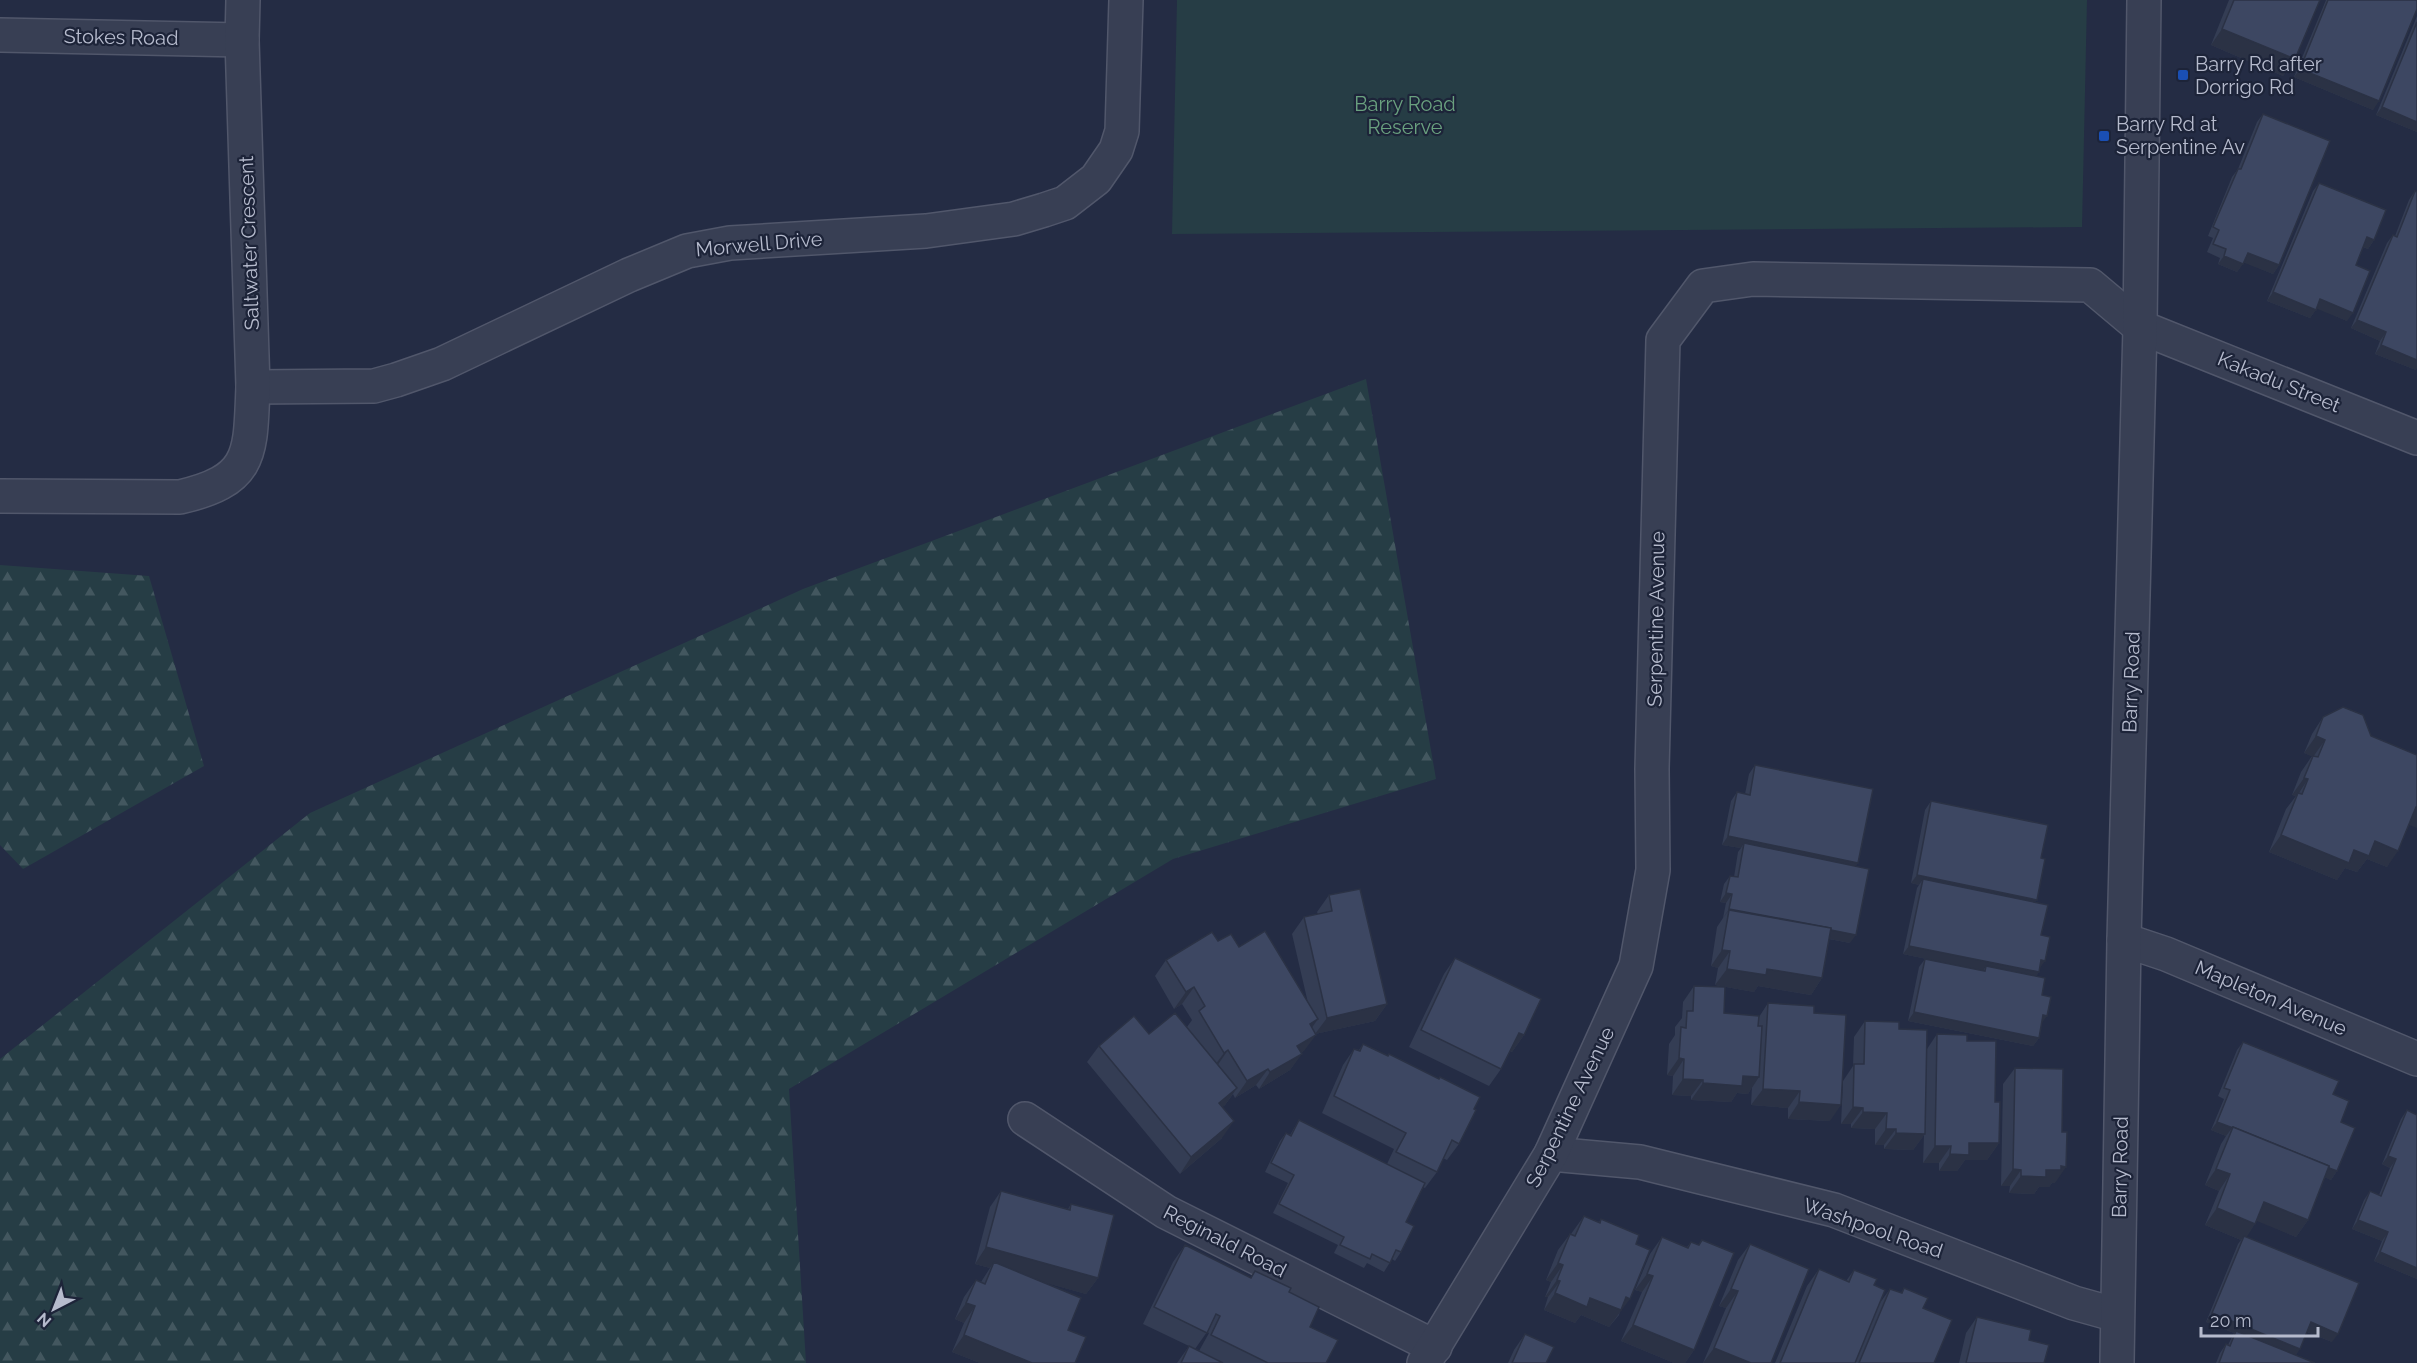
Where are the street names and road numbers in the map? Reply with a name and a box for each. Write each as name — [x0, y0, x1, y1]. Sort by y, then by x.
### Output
street label: Stokes Road — [63, 24, 179, 50]
street label: Saltwater Crescent — [234, 155, 264, 331]
street label: Morwell Drive — [695, 226, 824, 261]
street label: Kakadu Street — [2214, 347, 2344, 418]
street label: Serpentine Avenue — [1642, 531, 1670, 707]
street label: Barry Road — [2117, 631, 2145, 733]
street label: Mapleton Avenue — [2192, 955, 2351, 1041]
street label: Serpentine Avenue — [1521, 1023, 1619, 1191]
street label: Barry Road — [2107, 1116, 2133, 1218]
street label: Washpool Road — [1800, 1193, 1946, 1263]
street label: Reginald Road — [1160, 1200, 1290, 1282]

